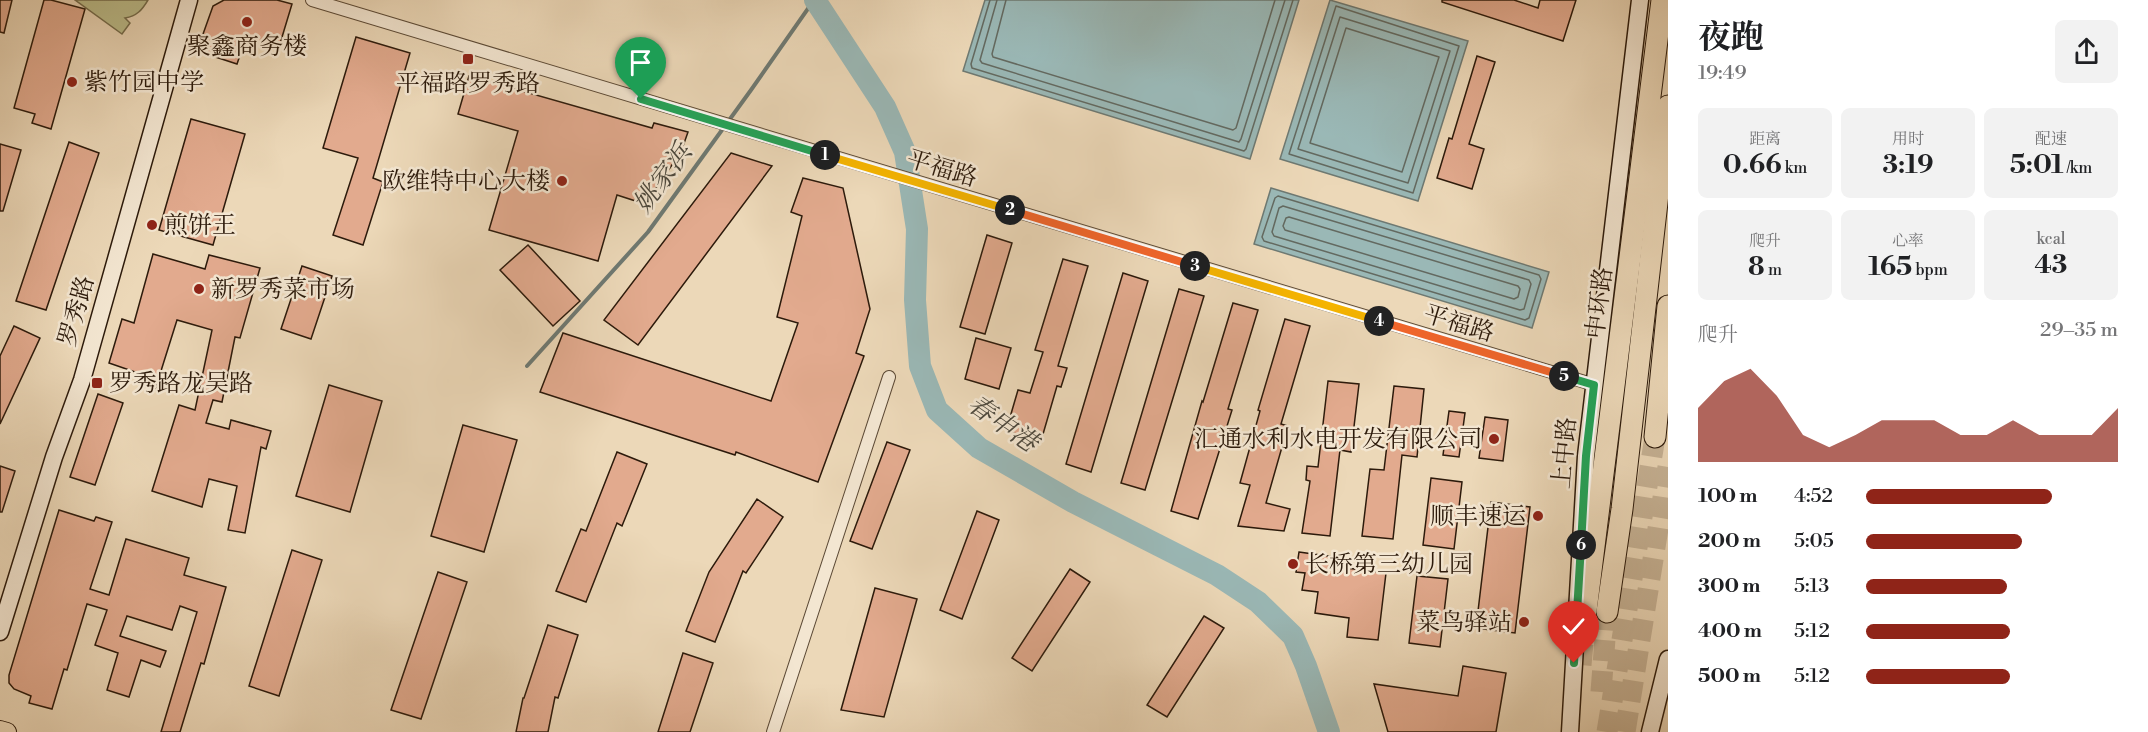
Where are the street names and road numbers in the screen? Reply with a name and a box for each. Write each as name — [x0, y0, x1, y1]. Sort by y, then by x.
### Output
street label: 平福路 — [903, 144, 981, 194]
street label: 中环路 — [1581, 266, 1619, 341]
street label: 罗秀路 — [53, 273, 101, 350]
street label: 平福路 — [1420, 299, 1498, 349]
street label: 上中路 — [1547, 416, 1583, 490]

